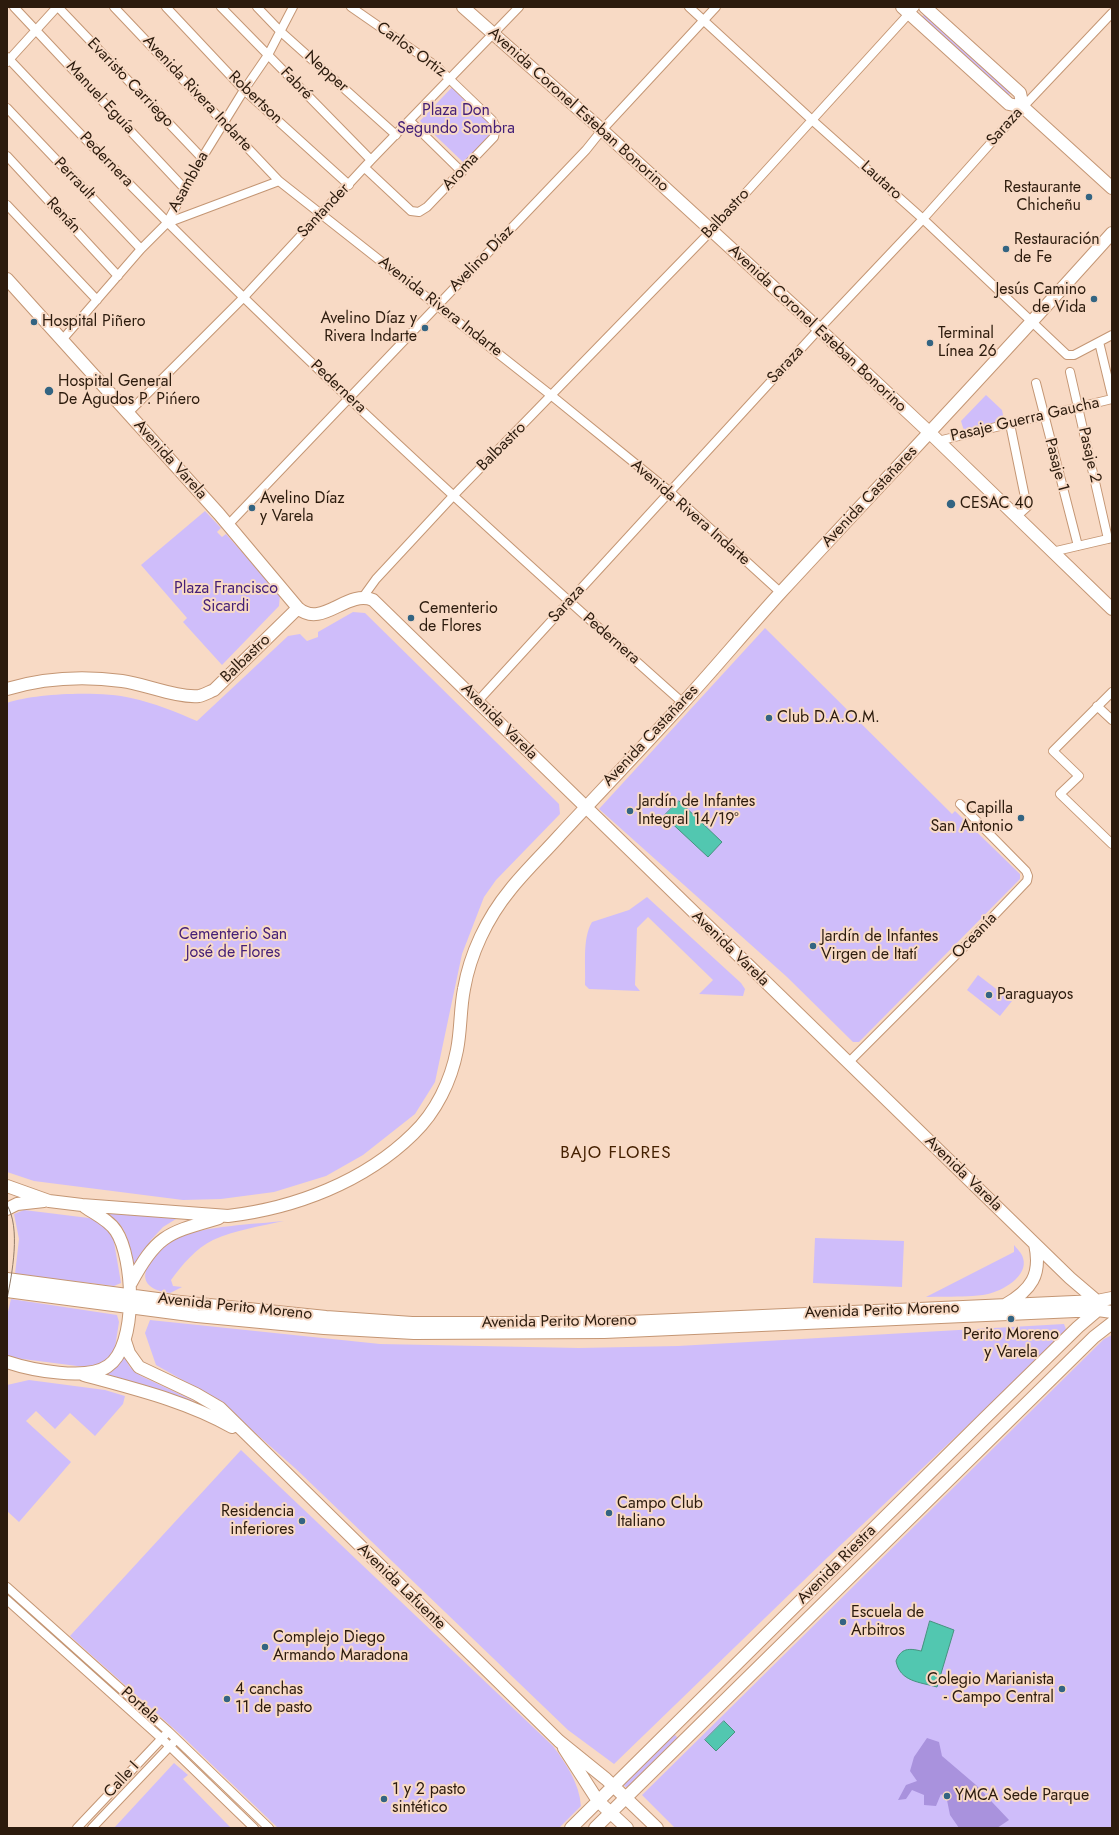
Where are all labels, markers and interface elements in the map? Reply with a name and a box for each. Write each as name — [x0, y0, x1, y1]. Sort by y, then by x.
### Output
street label: Carlos Ortiz — [372, 18, 450, 82]
street label: Avenida Coronel Esteban Bonorino — [484, 24, 672, 196]
street label: Avenida Rivera Indarte — [138, 32, 256, 156]
street label: Evaristo Carriego — [82, 34, 178, 132]
street label: Nepper — [300, 47, 352, 97]
street label: Manuel Eguía — [61, 58, 139, 138]
street label: Fabré — [276, 64, 316, 104]
street label: Robertson — [224, 67, 286, 129]
park label: Plaza Don Segundo Sombra — [397, 101, 515, 139]
street label: Saraza — [983, 104, 1027, 150]
street label: Pedernera — [75, 128, 137, 192]
street label: Asamblea — [165, 149, 213, 215]
street label: Aroma — [439, 149, 483, 195]
street label: Perrault — [49, 154, 99, 204]
street label: Lautaro — [856, 158, 906, 204]
place label: Restaurante Chicheñu — [1004, 178, 1081, 216]
street label: Santander — [294, 180, 354, 242]
street label: Balbastro — [698, 185, 754, 243]
marker: Restaurante Chicheñu — [1084, 192, 1094, 202]
street label: Renán — [42, 194, 84, 238]
street label: Avelino Díaz — [446, 222, 518, 296]
place label: Restauración de Fe — [1014, 230, 1100, 268]
street label: Avenida Coronel Esteban Bonorino — [724, 241, 910, 417]
marker: Restauración de Fe — [1001, 244, 1011, 254]
street label: Avenida Rivera Indarte — [374, 253, 506, 361]
place label: Jesús Camino de Vida — [995, 280, 1086, 318]
marker: Jesús Camino de Vida — [1089, 294, 1099, 304]
place label: Avelino Díaz y Rivera Indarte — [320, 309, 417, 347]
place label: Hospital Piñero — [42, 312, 145, 332]
marker: Hospital Piñero — [29, 317, 39, 327]
marker: Avelino Díaz y Rivera Indarte — [420, 323, 430, 333]
place label: Terminal Línea 26 — [938, 324, 997, 362]
marker: Terminal Línea 26 — [925, 338, 935, 348]
street label: Saraza — [764, 342, 808, 388]
street label: Pedernera — [306, 356, 370, 418]
place label: Hospital General De Agudos P. Pińero — [58, 372, 200, 410]
marker: Hospital General De Agudos P. Pińero — [43, 385, 55, 397]
street label: Pasaje Guerra Gaucha — [949, 394, 1101, 446]
street label: Avenida Varela — [129, 416, 211, 504]
street label: Balbastro — [474, 419, 530, 475]
street label: Pasaje 2 — [1073, 425, 1105, 485]
street label: Pasaje 1 — [1040, 436, 1072, 494]
street label: Avenida Castañares — [818, 442, 922, 552]
street label: Avenida Rivera Indarte — [626, 456, 754, 570]
place label: Avelino Díaz y Varela — [260, 489, 345, 527]
place label: CESAC 40 — [960, 494, 1033, 514]
marker: CESAC 40 — [945, 498, 957, 510]
marker: Avelino Díaz y Varela — [247, 503, 257, 513]
park label: Plaza Francisco Sicardi — [174, 579, 278, 617]
street label: Saraza — [545, 581, 589, 627]
place label: Cementerio de Flores — [419, 599, 498, 637]
street label: Pedernera — [579, 609, 643, 669]
marker: Cementerio de Flores — [406, 613, 416, 623]
street label: Balbastro — [217, 631, 275, 687]
street label: Avenida Varela — [457, 680, 541, 764]
street label: Avenida Castañares — [599, 681, 703, 791]
place label: Club D.A.O.M. — [777, 708, 880, 728]
marker: Club D.A.O.M. — [764, 713, 774, 723]
place label: Jardín de Infantes Integral 14/19° — [638, 792, 755, 830]
place label: Capilla San Antonio — [931, 799, 1013, 837]
marker: Jardín de Infantes Integral 14/19° — [625, 806, 635, 816]
marker: Capilla San Antonio — [1016, 813, 1026, 823]
street label: Avenida Varela — [687, 907, 773, 991]
street label: Oceanía — [948, 909, 1002, 963]
park label: Cementerio San José de Flores — [179, 925, 287, 963]
place label: Jardín de Infantes Virgen de Itatí — [821, 927, 938, 965]
marker: Jardín de Infantes Virgen de Itatí — [808, 941, 818, 951]
place label: Paraguayos — [997, 985, 1073, 1005]
marker: Paraguayos — [984, 990, 994, 1000]
street label: Avenida Varela — [920, 1132, 1006, 1216]
district label: BAJO FLORES — [560, 1144, 672, 1164]
street label: Avenida Perito Moreno — [157, 1289, 313, 1325]
street label: Avenida Perito Moreno — [804, 1299, 960, 1323]
street label: Avenida Perito Moreno — [481, 1311, 637, 1333]
marker: Perito Moreno y Varela — [1006, 1314, 1016, 1324]
place label: Perito Moreno y Varela — [963, 1325, 1059, 1363]
place label: Campo Club Italiano — [617, 1494, 703, 1532]
place label: Residencia inferiores — [221, 1502, 294, 1540]
marker: Campo Club Italiano — [604, 1508, 614, 1518]
marker: Residencia inferiores — [297, 1516, 307, 1526]
street label: Avenida Riestra — [794, 1522, 880, 1608]
street label: Avenida Lafuente — [353, 1540, 449, 1634]
place label: Escuela de Arbitros — [851, 1603, 924, 1641]
marker: Escuela de Arbitros — [838, 1617, 848, 1627]
place label: Complejo Diego Armando Maradona — [273, 1628, 408, 1666]
marker: Complejo Diego Armando Maradona — [260, 1642, 270, 1652]
place label: Colegio Marianista - Campo Central — [927, 1670, 1054, 1708]
place label: 4 canchas 11 de pasto — [235, 1680, 312, 1718]
street label: Portela — [116, 1683, 164, 1729]
marker: Colegio Marianista - Campo Central — [1057, 1684, 1067, 1694]
marker: 4 canchas 11 de pasto — [222, 1694, 232, 1704]
street label: Calle I — [100, 1758, 144, 1802]
place label: 1 y 2 pasto sintético — [392, 1780, 466, 1818]
place label: YMCA Sede Parque — [955, 1786, 1089, 1806]
marker: YMCA Sede Parque — [942, 1791, 952, 1801]
marker: 1 y 2 pasto sintético — [379, 1794, 389, 1804]

